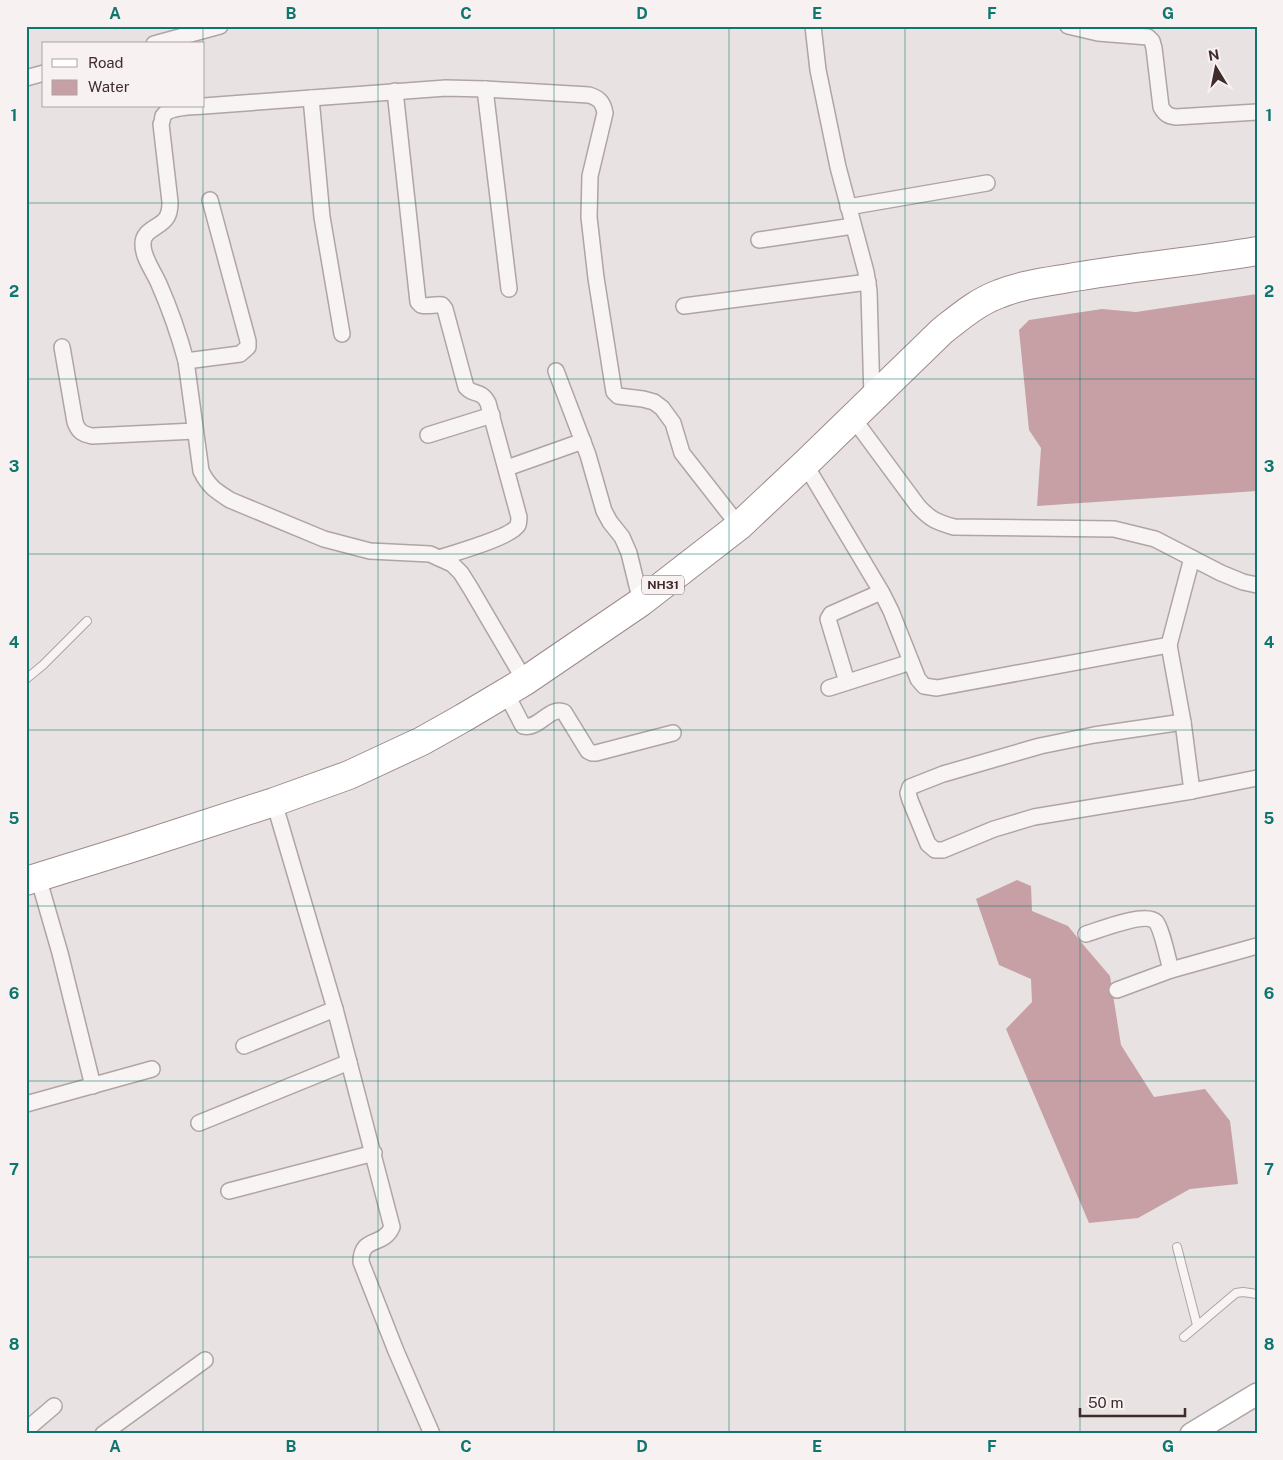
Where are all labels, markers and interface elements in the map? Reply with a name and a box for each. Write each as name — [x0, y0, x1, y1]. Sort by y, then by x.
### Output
text: A — [109, 4, 121, 23]
text: B — [286, 4, 297, 23]
text: C — [460, 4, 472, 23]
text: D — [636, 4, 648, 23]
text: E — [812, 4, 822, 23]
text: F — [987, 4, 997, 23]
text: G — [1162, 4, 1174, 23]
legend — [42, 42, 205, 108]
north arrow — [1190, 42, 1240, 92]
text: N — [1207, 46, 1221, 64]
text: Road — [88, 54, 124, 71]
text: Water — [88, 78, 130, 95]
text: 1 — [11, 106, 17, 125]
text: 1 — [1266, 106, 1272, 125]
text: 2 — [9, 282, 19, 301]
text: 2 — [1264, 282, 1274, 301]
text: 3 — [9, 457, 19, 476]
text: 3 — [1264, 457, 1274, 476]
road number: NH31 — [642, 576, 684, 594]
text: 4 — [9, 633, 20, 652]
text: 4 — [1264, 633, 1275, 652]
text: 5 — [9, 809, 20, 828]
text: 5 — [1264, 809, 1275, 828]
text: 6 — [9, 984, 19, 1003]
text: 6 — [1264, 984, 1274, 1003]
text: 7 — [9, 1160, 19, 1179]
text: 7 — [1264, 1160, 1274, 1179]
text: 8 — [9, 1335, 20, 1354]
text: 8 — [1264, 1335, 1275, 1354]
scale bar — [1080, 1385, 1186, 1417]
text: 50 m — [1088, 1394, 1123, 1411]
text: A — [109, 1437, 121, 1456]
text: B — [286, 1437, 297, 1456]
text: C — [460, 1437, 472, 1456]
text: D — [636, 1437, 648, 1456]
text: E — [812, 1437, 822, 1456]
text: F — [987, 1437, 997, 1456]
text: G — [1162, 1437, 1174, 1456]

